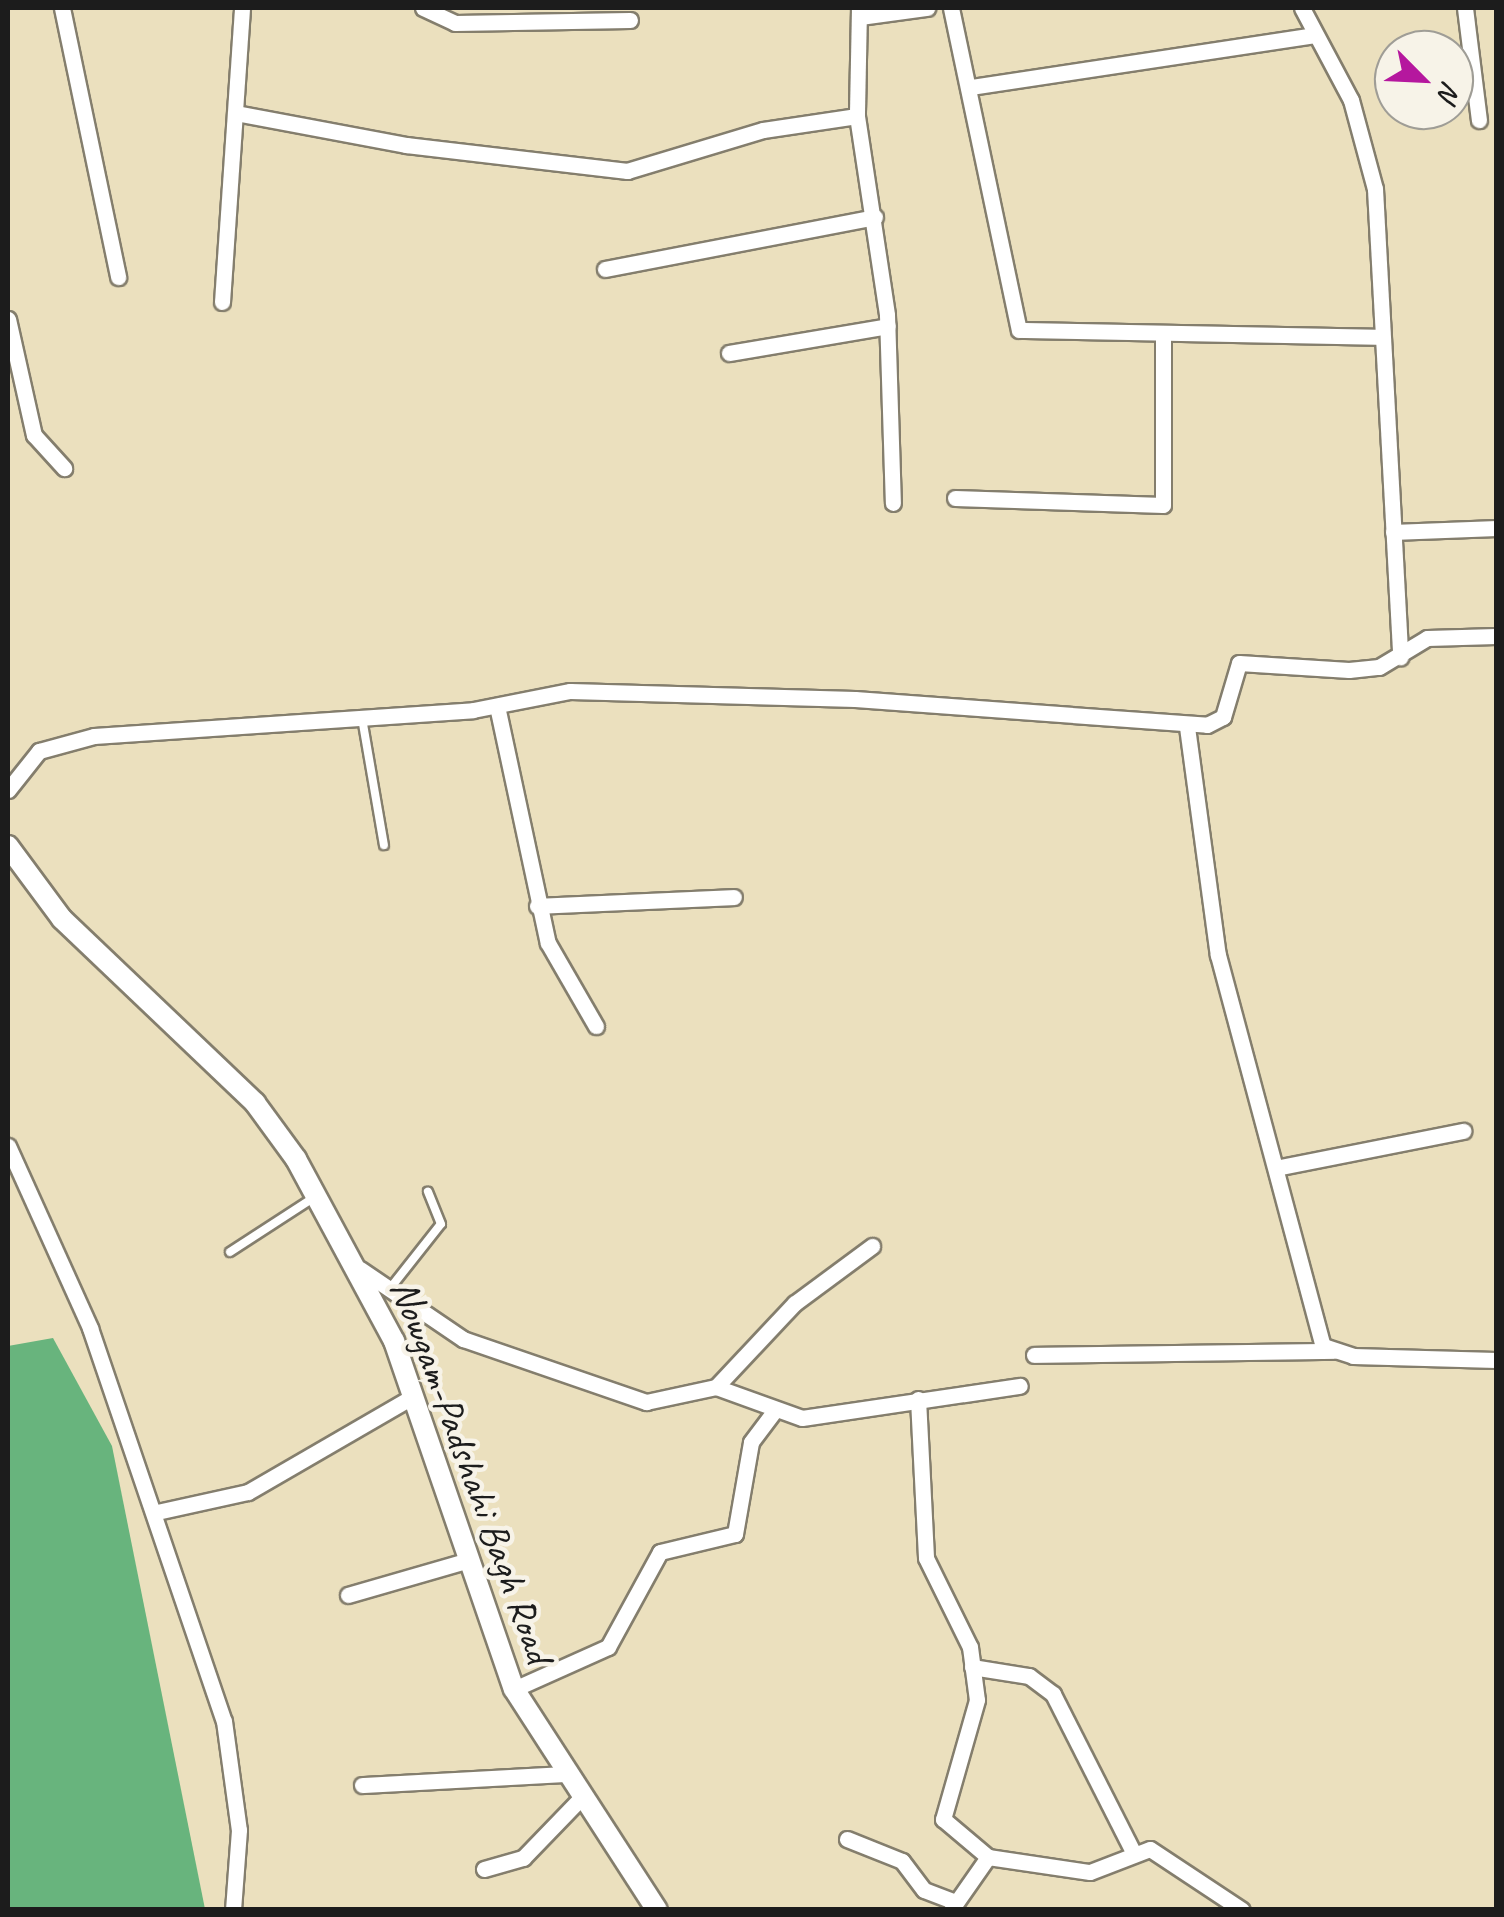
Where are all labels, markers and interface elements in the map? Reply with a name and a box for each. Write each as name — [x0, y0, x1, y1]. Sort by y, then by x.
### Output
north arrow — [1374, 30, 1474, 130]
text: N — [1431, 77, 1470, 107]
street label: Nowgam-Padshahi Bagh Road — [380, 1272, 564, 1670]

